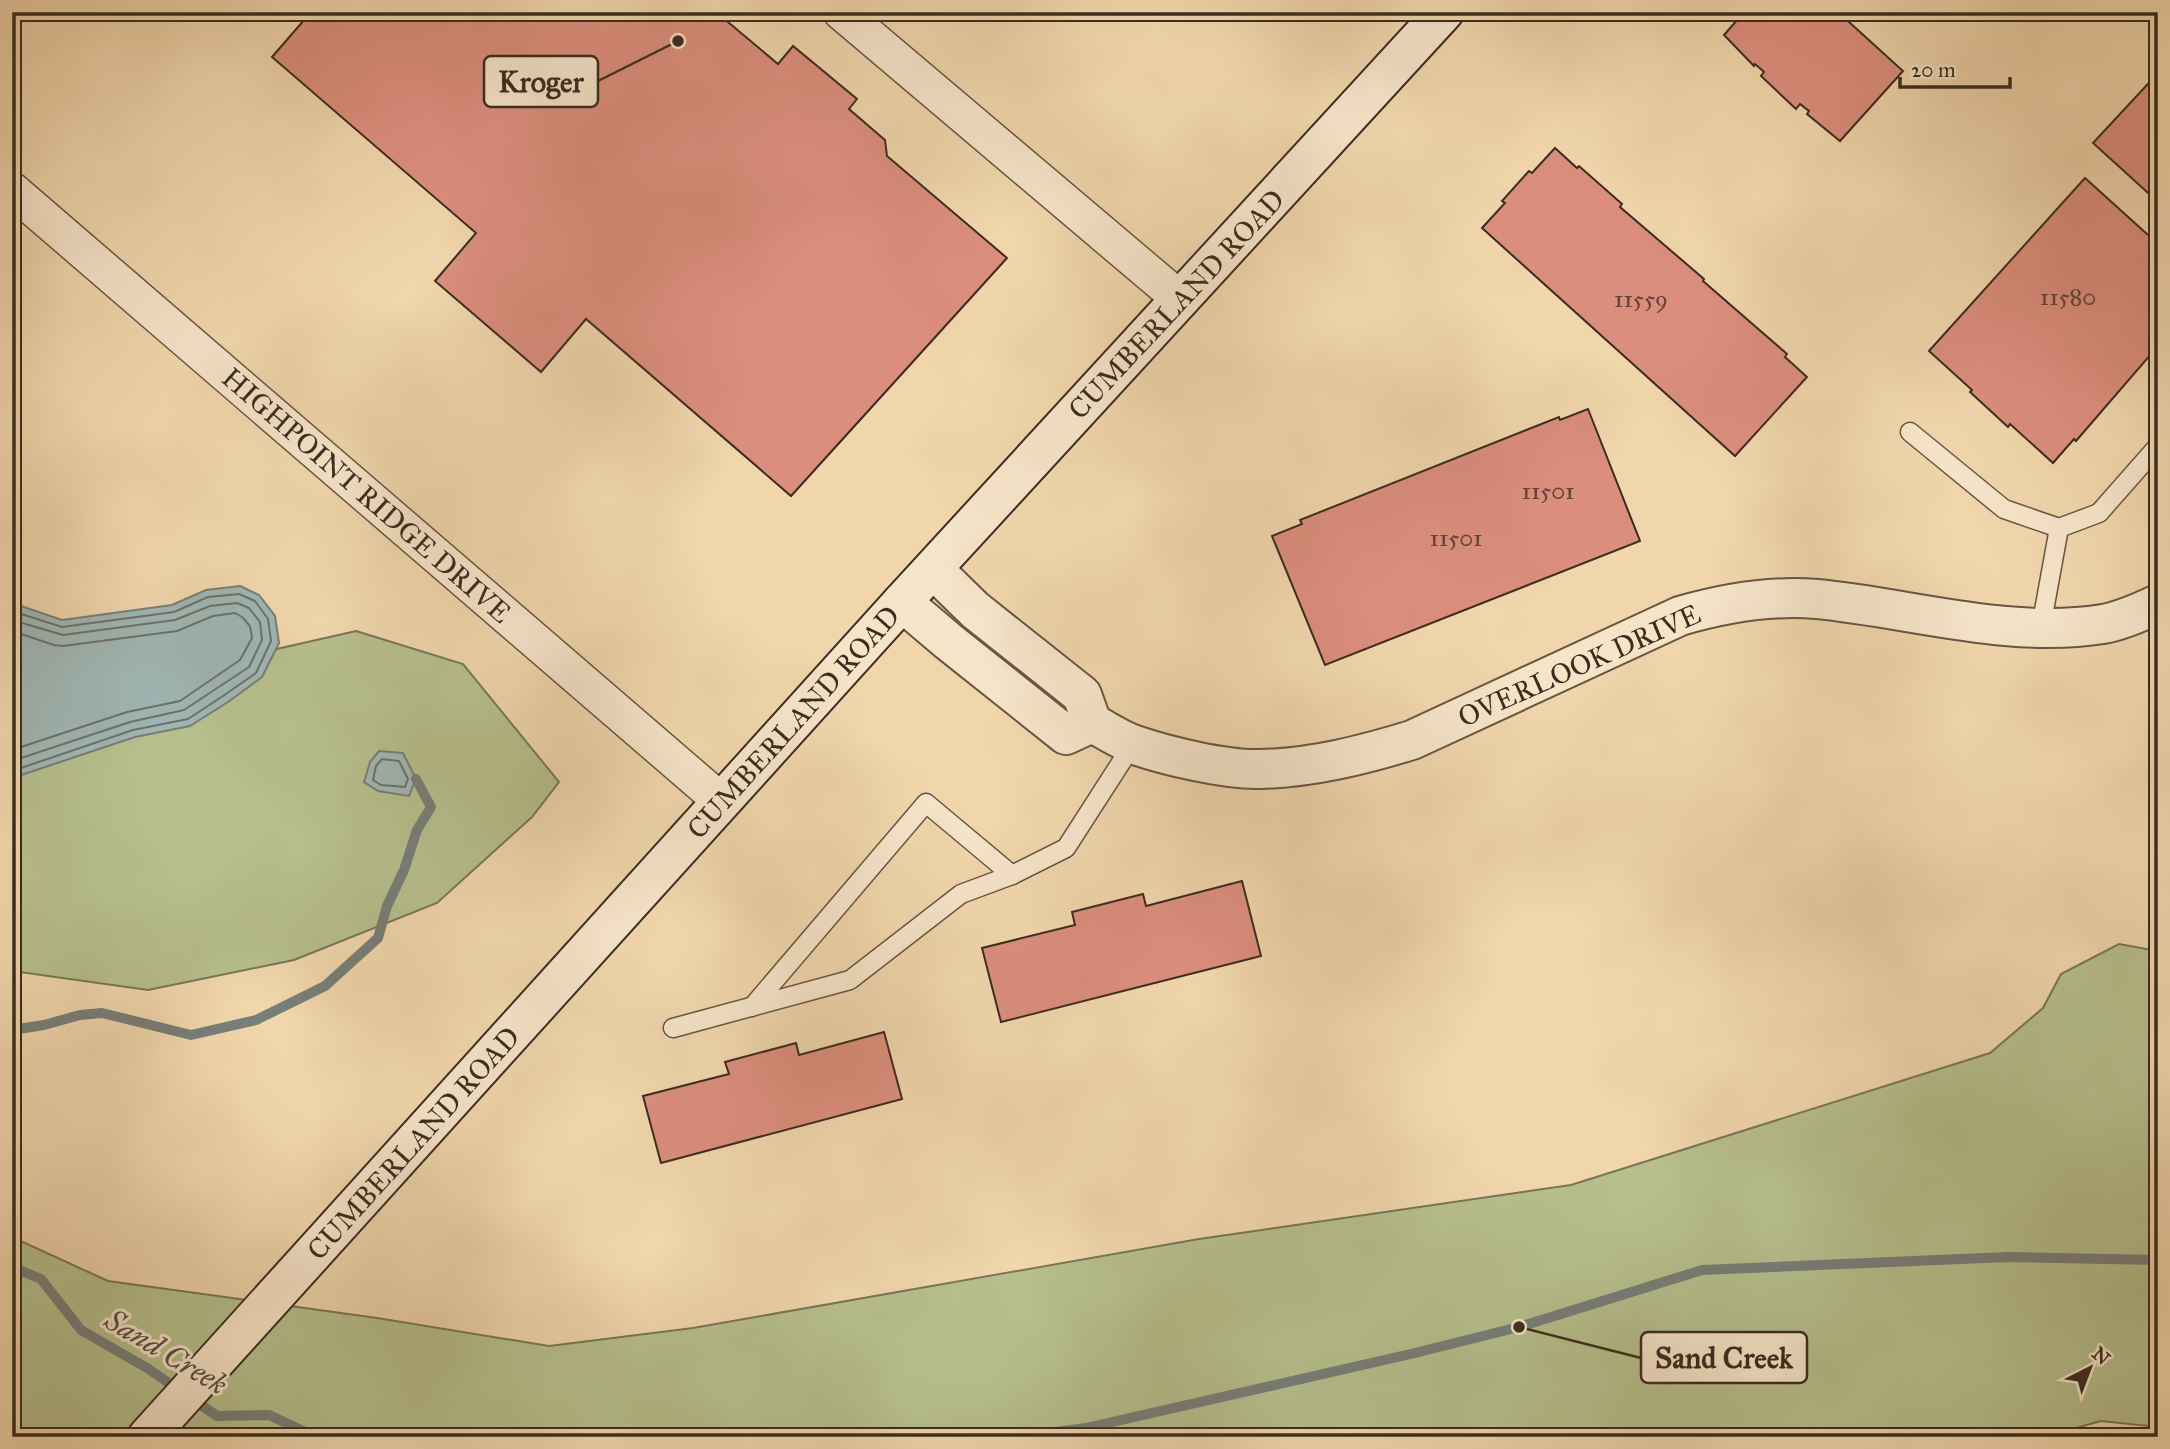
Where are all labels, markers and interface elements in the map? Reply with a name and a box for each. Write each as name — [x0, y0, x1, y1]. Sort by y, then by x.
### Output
scale bar — [1900, 46, 2011, 90]
callout: Kroger — [484, 56, 598, 107]
text: 20 m — [1911, 57, 1956, 83]
text: Kroger — [498, 64, 584, 100]
street label: CUMBERLAND ROAD — [1061, 182, 1292, 426]
house number: 11580 — [2040, 282, 2096, 312]
house number: 11559 — [1614, 284, 1668, 314]
street label: HIGHPOINT RIDGE DRIVE — [215, 360, 518, 631]
house number: 11501 — [1521, 476, 1575, 506]
house number: 11501 — [1429, 523, 1483, 553]
street label: OVERLOOK DRIVE — [1452, 596, 1706, 735]
street label: CUMBERLAND ROAD — [680, 599, 907, 846]
street label: CUMBERLAND ROAD — [300, 1020, 527, 1267]
water label: Sand Creek — [97, 1301, 234, 1403]
callout: Sand Creek — [1641, 1332, 1807, 1383]
north arrow — [2054, 1334, 2124, 1404]
text: Sand Creek — [1655, 1340, 1794, 1376]
text: N — [2087, 1342, 2115, 1370]

